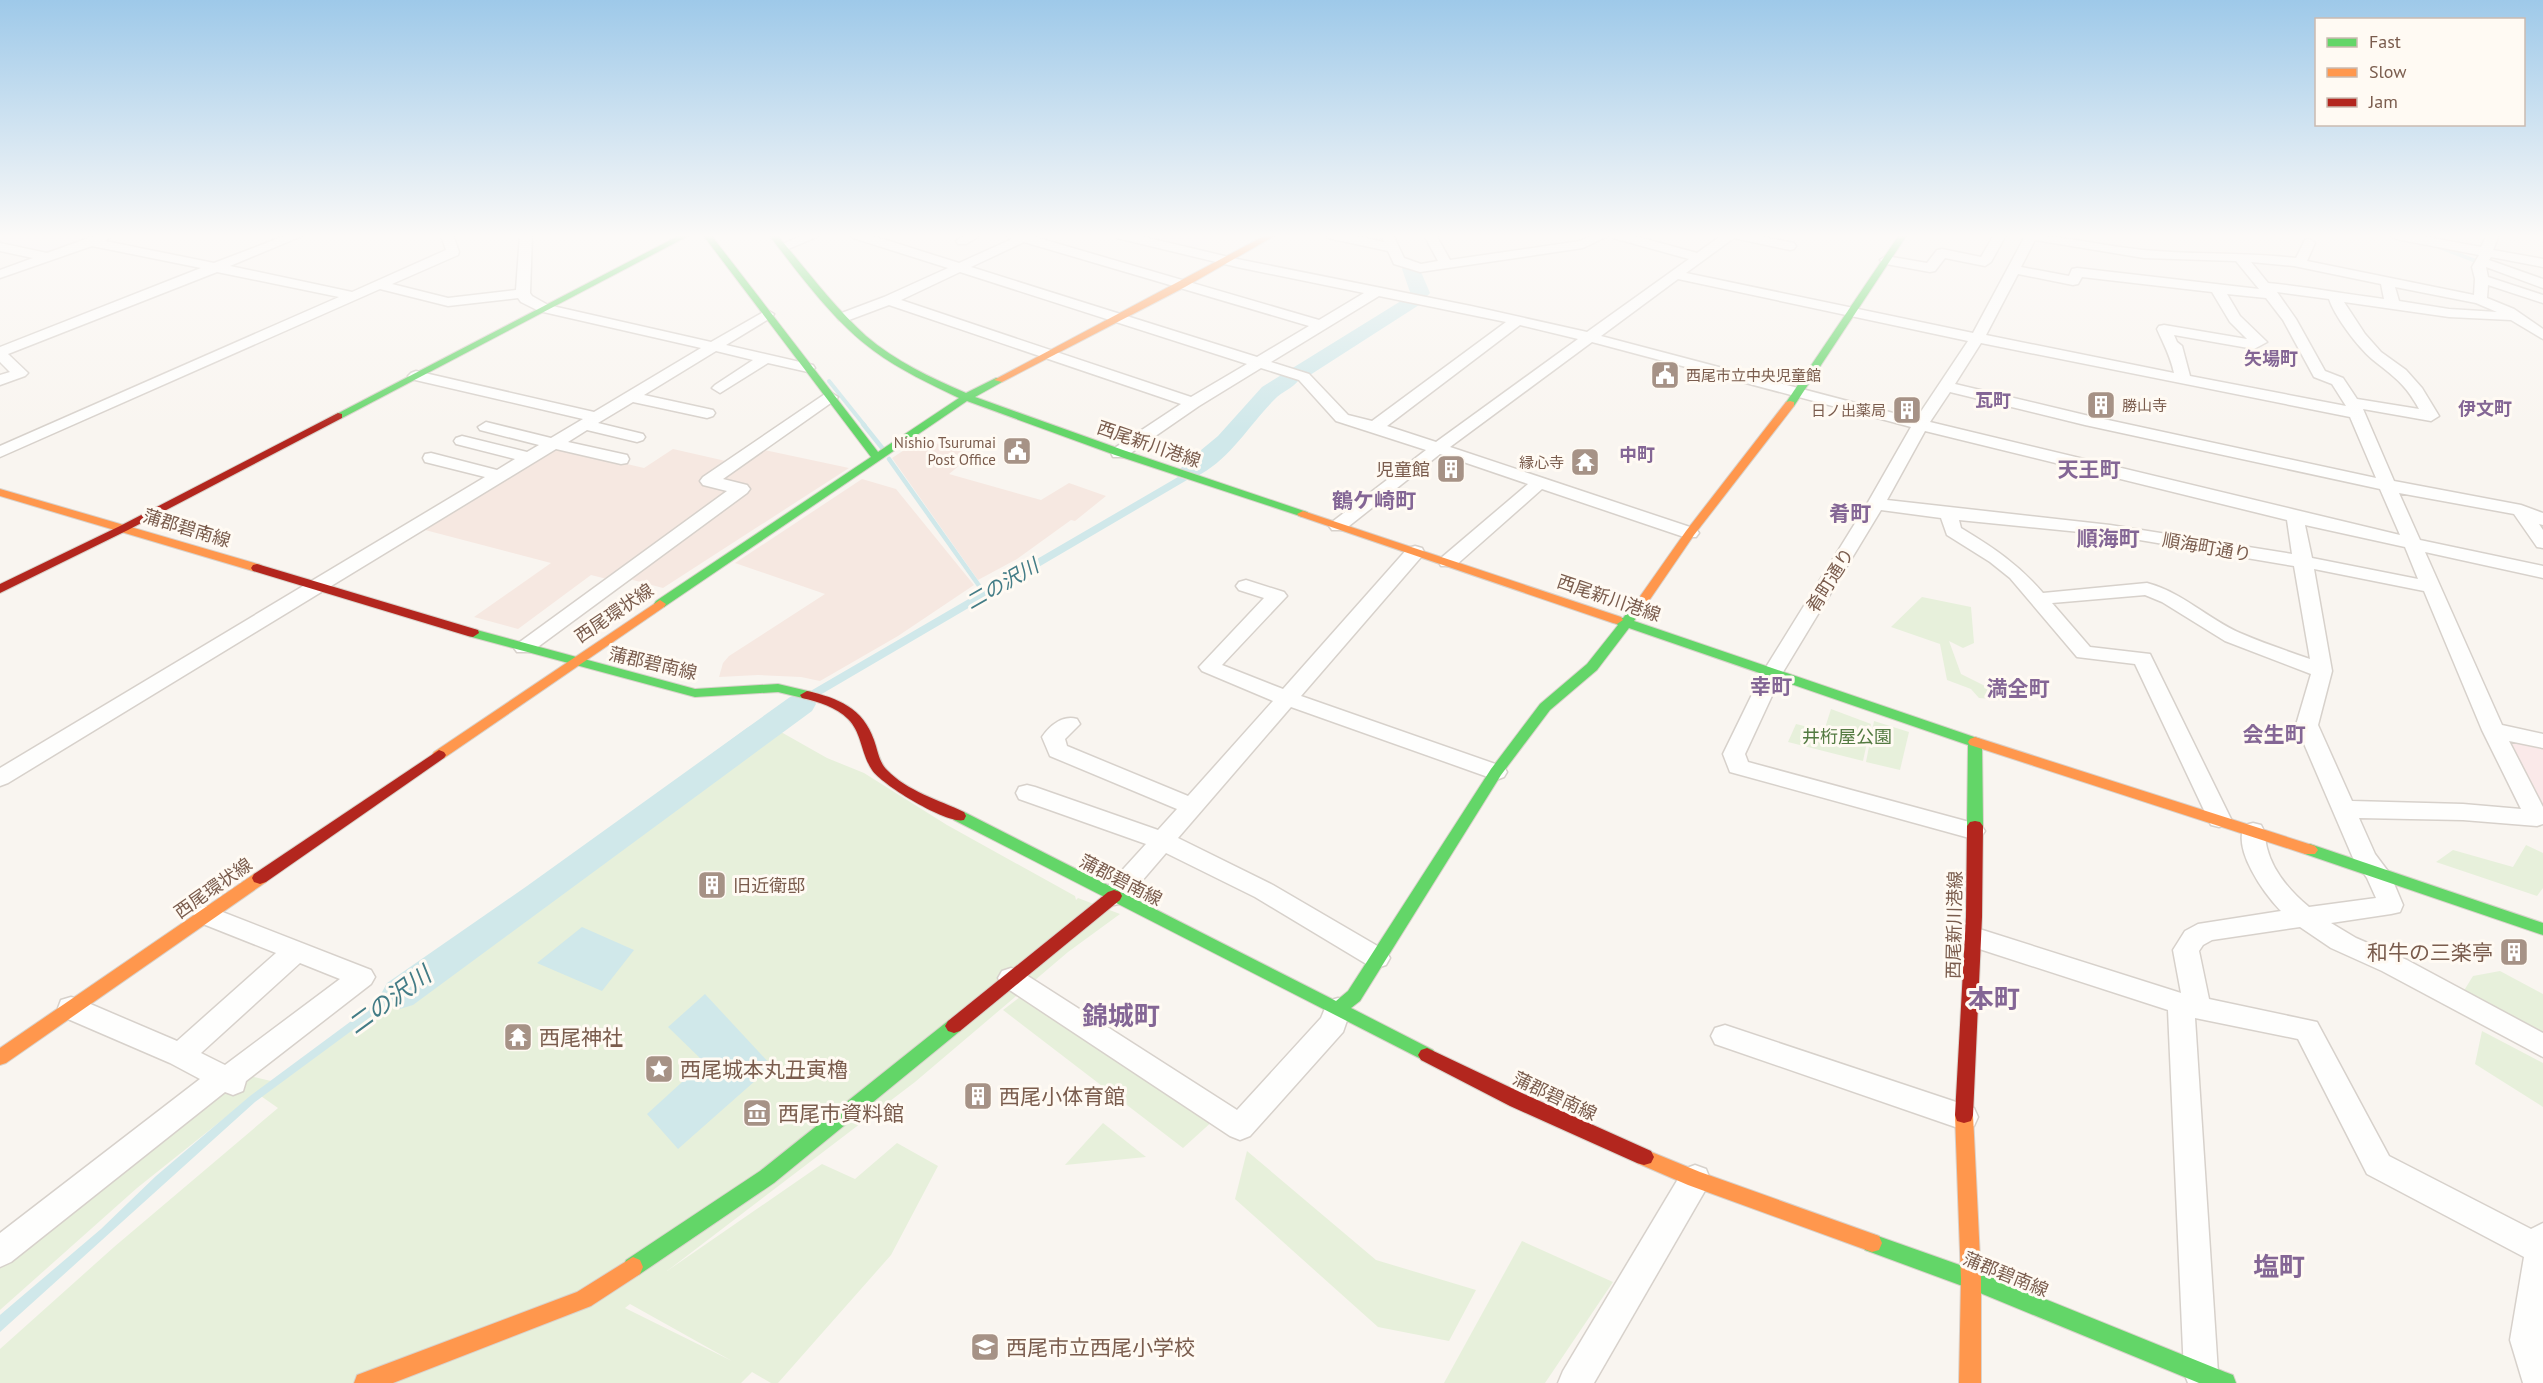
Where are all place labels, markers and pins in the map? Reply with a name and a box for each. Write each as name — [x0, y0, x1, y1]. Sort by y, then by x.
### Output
public building icon: 西尾市立中央児童館 — [1649, 359, 1681, 391]
place label: 西尾市立中央児童館 — [1686, 366, 1821, 385]
building icon: 勝山寺 — [2085, 389, 2117, 421]
building icon: 日ノ出薬局 — [1891, 394, 1923, 426]
place label: 勝山寺 — [2122, 396, 2167, 415]
place label: 日ノ出薬局 — [1811, 401, 1886, 420]
place label: Nishio Tsurumai Post Office — [894, 433, 996, 469]
public building icon: Nishio Tsurumai Post Office — [1001, 435, 1033, 467]
temple icon: 縁心寺 — [1569, 446, 1601, 478]
building icon: 児童館 — [1435, 453, 1467, 485]
place label: 縁心寺 — [1519, 453, 1564, 472]
place label: 児童館 — [1376, 458, 1430, 481]
building icon: 旧近衛邸 — [696, 869, 728, 901]
place label: 旧近衛邸 — [733, 874, 805, 897]
building icon: 和牛の三楽亭 — [2498, 936, 2530, 968]
place label: 和牛の三楽亭 — [2367, 939, 2493, 966]
temple icon: 西尾神社 — [502, 1021, 534, 1053]
place label: 西尾神社 — [539, 1024, 623, 1051]
place icon: 西尾城本丸丑寅櫓 — [643, 1053, 675, 1085]
place label: 西尾城本丸丑寅櫓 — [680, 1056, 848, 1083]
building icon: 西尾小体育館 — [962, 1080, 994, 1112]
place label: 西尾小体育館 — [999, 1083, 1125, 1110]
museum icon: 西尾市資料館 — [741, 1097, 773, 1129]
place label: 西尾市資料館 — [778, 1100, 904, 1127]
school or university icon: 西尾市立西尾小学校 — [969, 1331, 1001, 1363]
place label: 西尾市立西尾小学校 — [1006, 1334, 1195, 1361]

